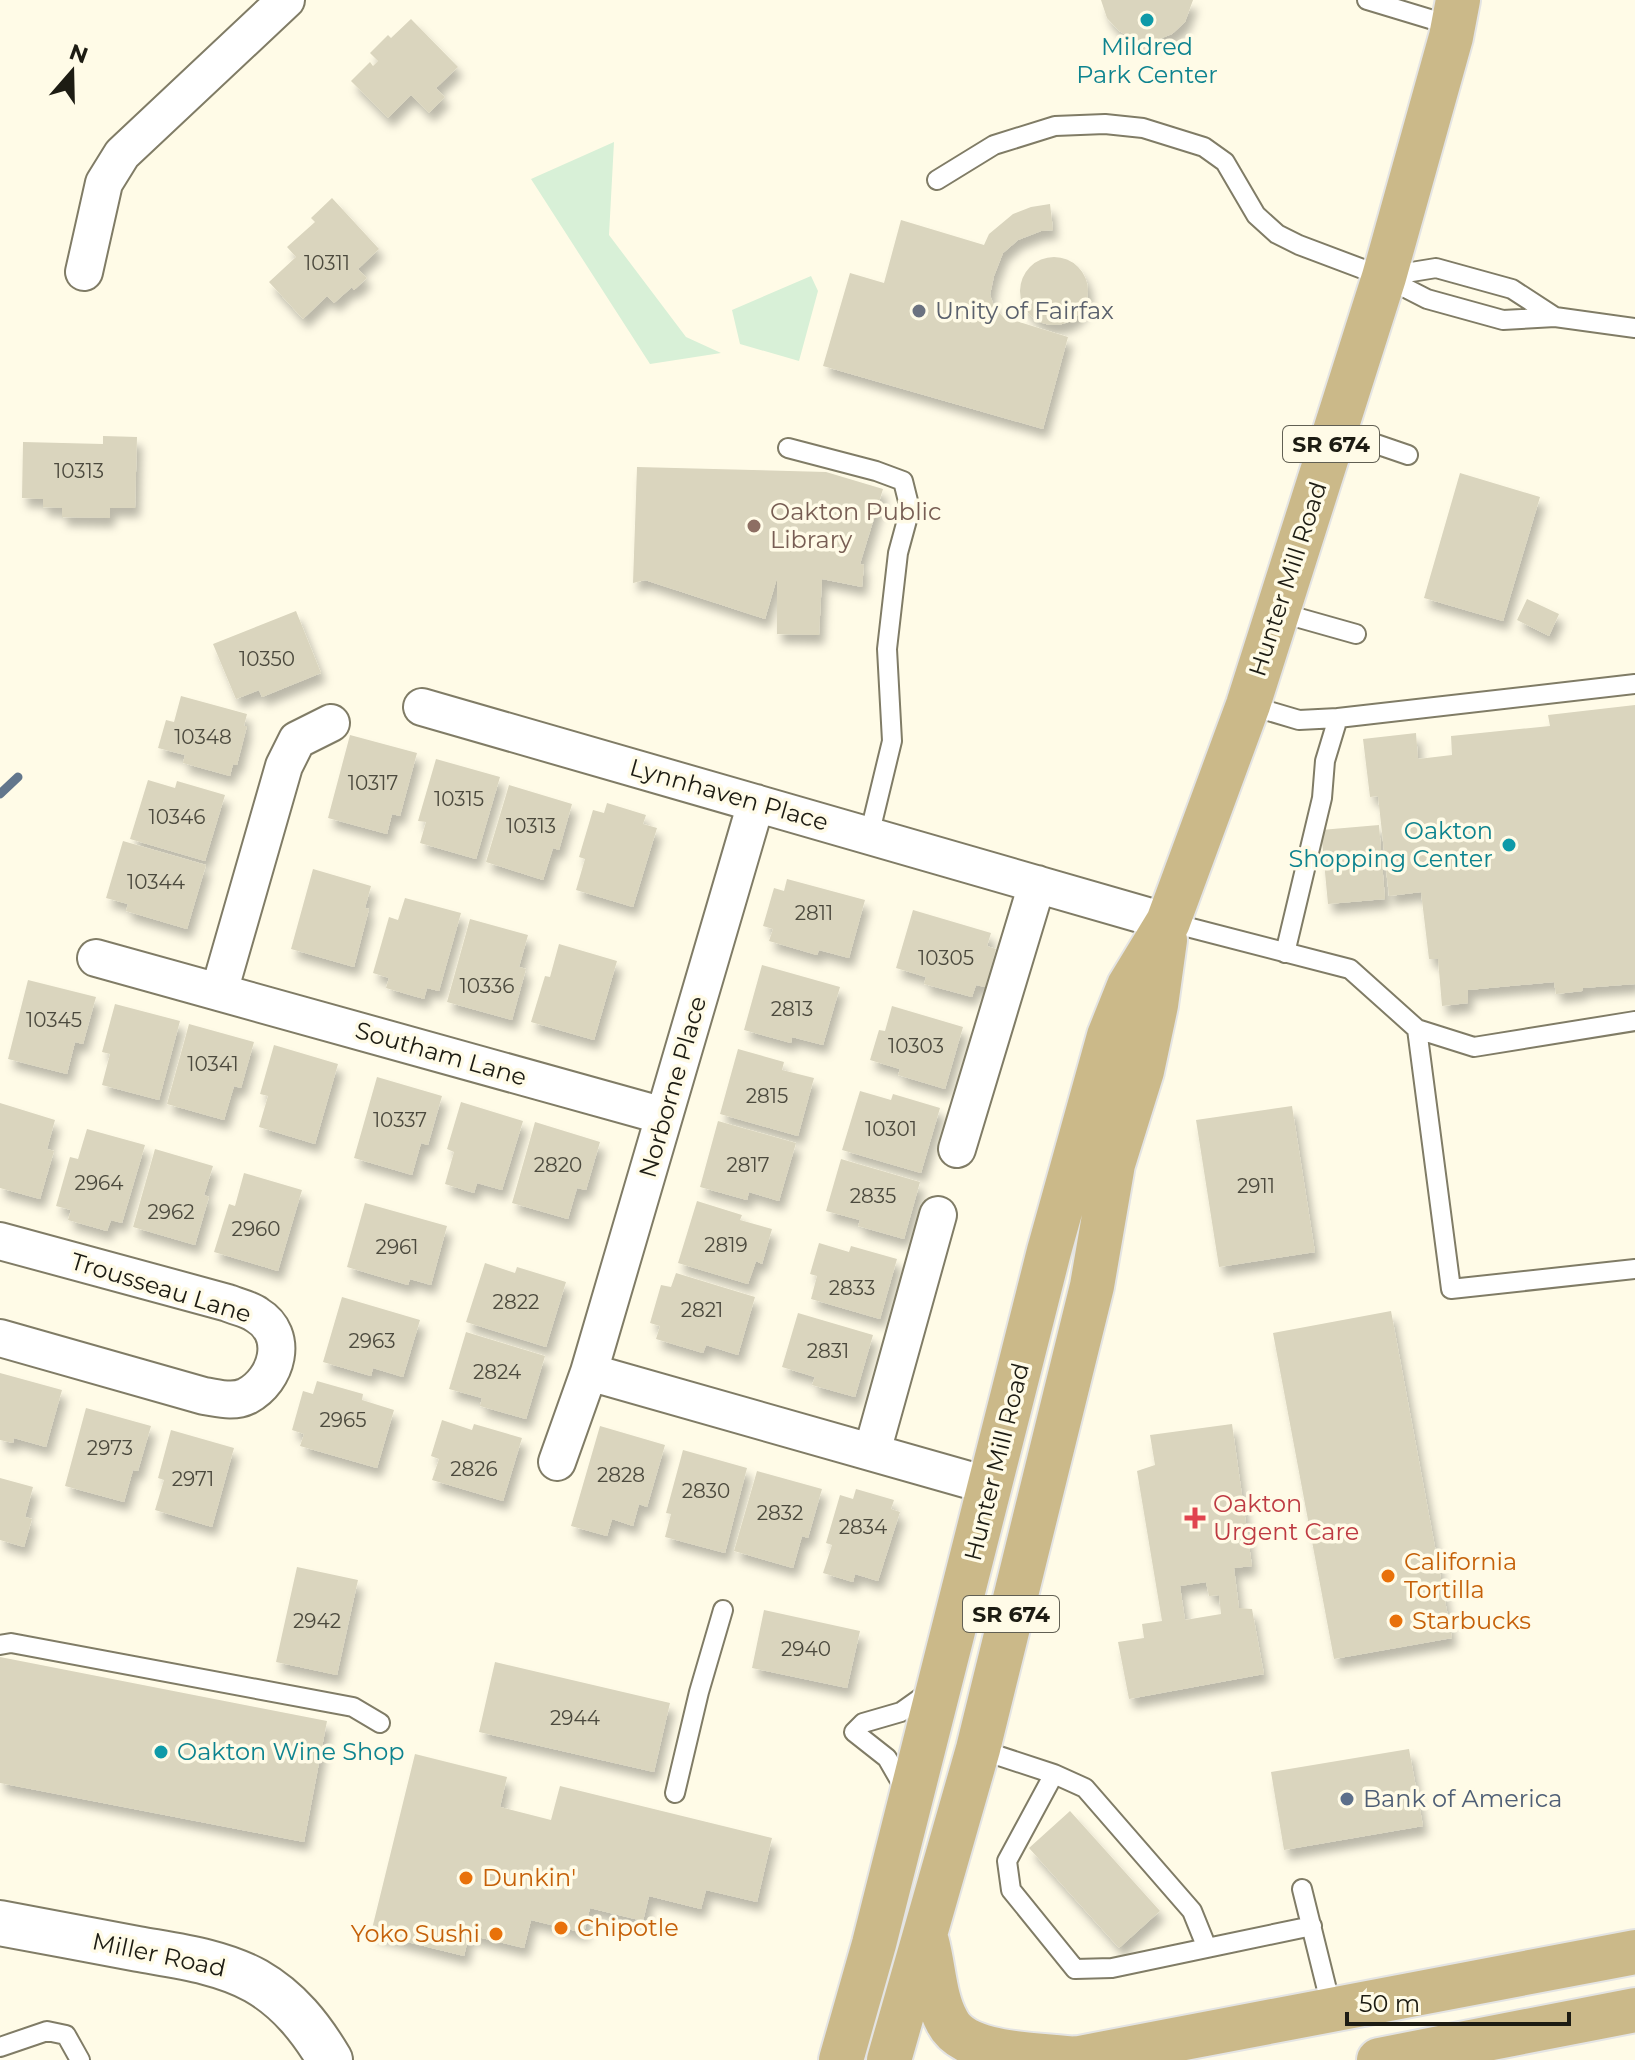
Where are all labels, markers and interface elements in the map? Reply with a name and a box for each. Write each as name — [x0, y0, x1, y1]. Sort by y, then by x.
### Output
marker: Mildred Park Center — [1138, 11, 1156, 29]
north arrow — [32, 32, 112, 112]
place label: Mildred Park Center — [1076, 32, 1218, 89]
text: N — [66, 38, 92, 69]
house number: 10311 — [304, 251, 350, 275]
place label: Unity of Fairfax — [935, 296, 1114, 325]
marker: Unity of Fairfax — [910, 302, 928, 320]
road number: SR 674 — [1283, 426, 1379, 462]
house number: 10313 — [54, 459, 104, 483]
street label: Hunter Mill Road — [1242, 478, 1333, 680]
place label: Oakton Public Library — [770, 497, 942, 554]
marker: Oakton Public Library — [745, 517, 763, 535]
house number: 10350 — [239, 647, 295, 671]
house number: 10348 — [174, 725, 232, 749]
street label: Lynnhaven Place — [627, 752, 832, 837]
house number: 10317 — [348, 771, 398, 795]
house number: 10315 — [434, 787, 484, 811]
house number: 10346 — [149, 805, 205, 829]
house number: 10313 — [506, 814, 556, 838]
place label: Oakton Shopping Center — [1288, 816, 1493, 873]
marker: Oakton Shopping Center — [1500, 836, 1518, 854]
house number: 10344 — [127, 870, 185, 894]
house number: 2811 — [795, 901, 833, 925]
house number: 10305 — [918, 946, 974, 970]
house number: 10336 — [460, 974, 514, 998]
street label: Norborne Place — [633, 993, 712, 1181]
house number: 2813 — [771, 997, 813, 1021]
house number: 10345 — [26, 1008, 82, 1032]
street label: Southam Lane — [352, 1015, 530, 1092]
house number: 10303 — [888, 1034, 944, 1058]
house number: 10341 — [187, 1052, 239, 1076]
house number: 2815 — [746, 1084, 788, 1108]
house number: 10337 — [373, 1108, 427, 1132]
house number: 10301 — [865, 1117, 917, 1141]
house number: 2820 — [534, 1153, 582, 1177]
house number: 2817 — [726, 1153, 770, 1177]
house number: 2964 — [75, 1171, 123, 1195]
house number: 2911 — [1237, 1174, 1275, 1198]
house number: 2835 — [850, 1184, 896, 1208]
house number: 2962 — [147, 1200, 195, 1224]
house number: 2960 — [232, 1217, 280, 1241]
house number: 2819 — [704, 1233, 748, 1257]
house number: 2961 — [376, 1235, 418, 1259]
street label: Trousseau Lane — [67, 1246, 255, 1329]
house number: 2833 — [829, 1276, 875, 1300]
house number: 2822 — [493, 1290, 539, 1314]
house number: 2821 — [681, 1298, 723, 1322]
house number: 2963 — [349, 1329, 396, 1353]
house number: 2831 — [807, 1339, 849, 1363]
house number: 2824 — [473, 1360, 521, 1384]
street label: Hunter Mill Road — [958, 1360, 1035, 1564]
house number: 2965 — [319, 1408, 367, 1432]
house number: 2973 — [87, 1436, 133, 1460]
house number: 2826 — [450, 1457, 498, 1481]
house number: 2828 — [597, 1463, 645, 1487]
house number: 2971 — [172, 1467, 214, 1491]
house number: 2830 — [682, 1479, 730, 1503]
place label: Oakton Urgent Care — [1213, 1489, 1359, 1546]
house number: 2832 — [757, 1501, 803, 1525]
marker: Oakton Urgent Care — [1184, 1507, 1206, 1529]
house number: 2834 — [839, 1515, 887, 1539]
place label: California Tortilla — [1404, 1547, 1517, 1604]
marker: California Tortilla — [1379, 1567, 1397, 1585]
road number: SR 674 — [963, 1596, 1059, 1632]
place label: Starbucks — [1412, 1606, 1531, 1635]
house number: 2942 — [293, 1609, 341, 1633]
marker: Starbucks — [1387, 1612, 1405, 1630]
house number: 2940 — [781, 1637, 831, 1661]
house number: 2944 — [550, 1706, 600, 1730]
place label: Oakton Wine Shop — [177, 1737, 405, 1766]
marker: Oakton Wine Shop — [152, 1743, 170, 1761]
place label: Bank of America — [1363, 1784, 1562, 1813]
marker: Bank of America — [1338, 1790, 1356, 1808]
place label: Dunkin' — [482, 1863, 576, 1892]
marker: Dunkin' — [457, 1869, 475, 1887]
place label: Chipotle — [577, 1913, 679, 1942]
place label: Yoko Sushi — [351, 1919, 480, 1948]
marker: Chipotle — [552, 1919, 570, 1937]
marker: Yoko Sushi — [487, 1925, 505, 1943]
street label: Miller Road — [90, 1926, 228, 1983]
scale bar — [1347, 1976, 1569, 2026]
text: 50 m — [1359, 1989, 1420, 2018]

